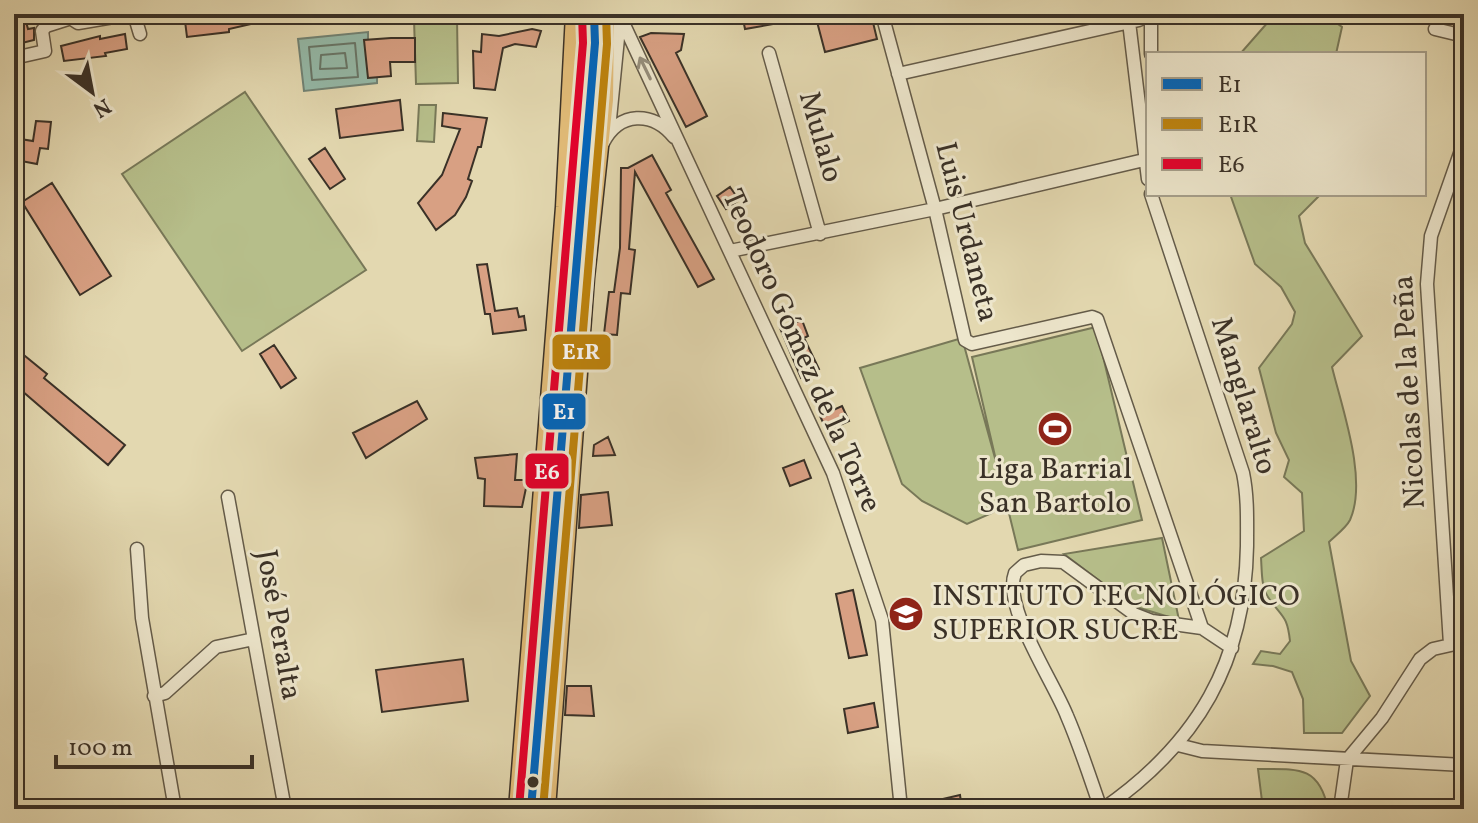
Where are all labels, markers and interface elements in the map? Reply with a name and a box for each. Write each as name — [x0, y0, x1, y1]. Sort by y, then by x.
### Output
north arrow — [52, 52, 132, 132]
legend — [1146, 52, 1426, 196]
one-way arrow — [637, 56, 652, 80]
text: E1 — [1218, 69, 1242, 103]
street label: Mulalo — [787, 86, 853, 188]
text: N — [86, 89, 116, 124]
text: E1R — [1218, 109, 1258, 143]
street label: Luis Urdaneta — [923, 138, 1009, 326]
text: E6 — [1218, 149, 1245, 183]
street label: Teodoro Gómez de la Torre — [711, 183, 891, 519]
street label: Nicolas de la Peña — [1383, 274, 1437, 510]
street label: Manglaralto — [1199, 312, 1287, 480]
line badge: E1R — [551, 333, 612, 371]
text: E1R — [562, 338, 601, 369]
line badge: E1 — [541, 392, 587, 431]
text: E1 — [553, 398, 575, 429]
sports icon: Liga Barrial San Bartolo — [1036, 410, 1074, 448]
place label: Liga Barrial San Bartolo — [978, 449, 1132, 525]
line badge: E6 — [524, 452, 570, 490]
text: E6 — [534, 458, 560, 489]
street label: José Peralta — [244, 547, 312, 703]
place label: INSTITUTO TECNOLÓGICO SUPERIOR SUCRE — [932, 576, 1300, 652]
school or university icon: INSTITUTO TECNOLÓGICO SUPERIOR SUCRE — [887, 595, 925, 633]
scale bar — [56, 719, 252, 769]
text: 100 m — [68, 732, 133, 766]
unlabelled marker — [525, 774, 541, 790]

